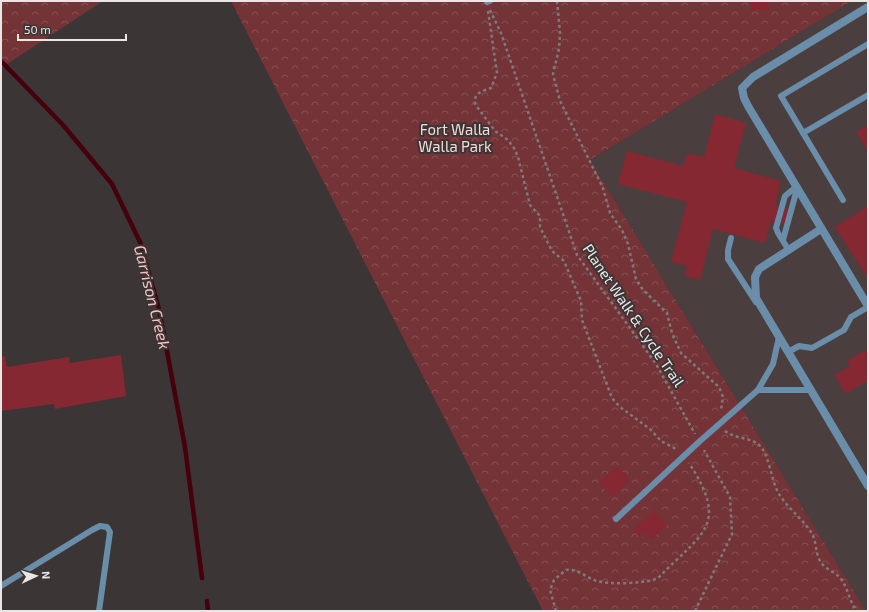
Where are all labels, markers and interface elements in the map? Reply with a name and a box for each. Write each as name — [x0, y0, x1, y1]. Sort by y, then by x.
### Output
scale bar — [18, 16, 126, 42]
text: 50 m — [24, 22, 51, 36]
park label: Fort Walla Walla Park — [418, 120, 492, 155]
street label: Planet Walk & Cycle Trail — [579, 240, 689, 390]
water label: Garrison Creek — [131, 243, 175, 351]
north arrow — [16, 556, 56, 596]
text: N — [40, 571, 53, 580]

